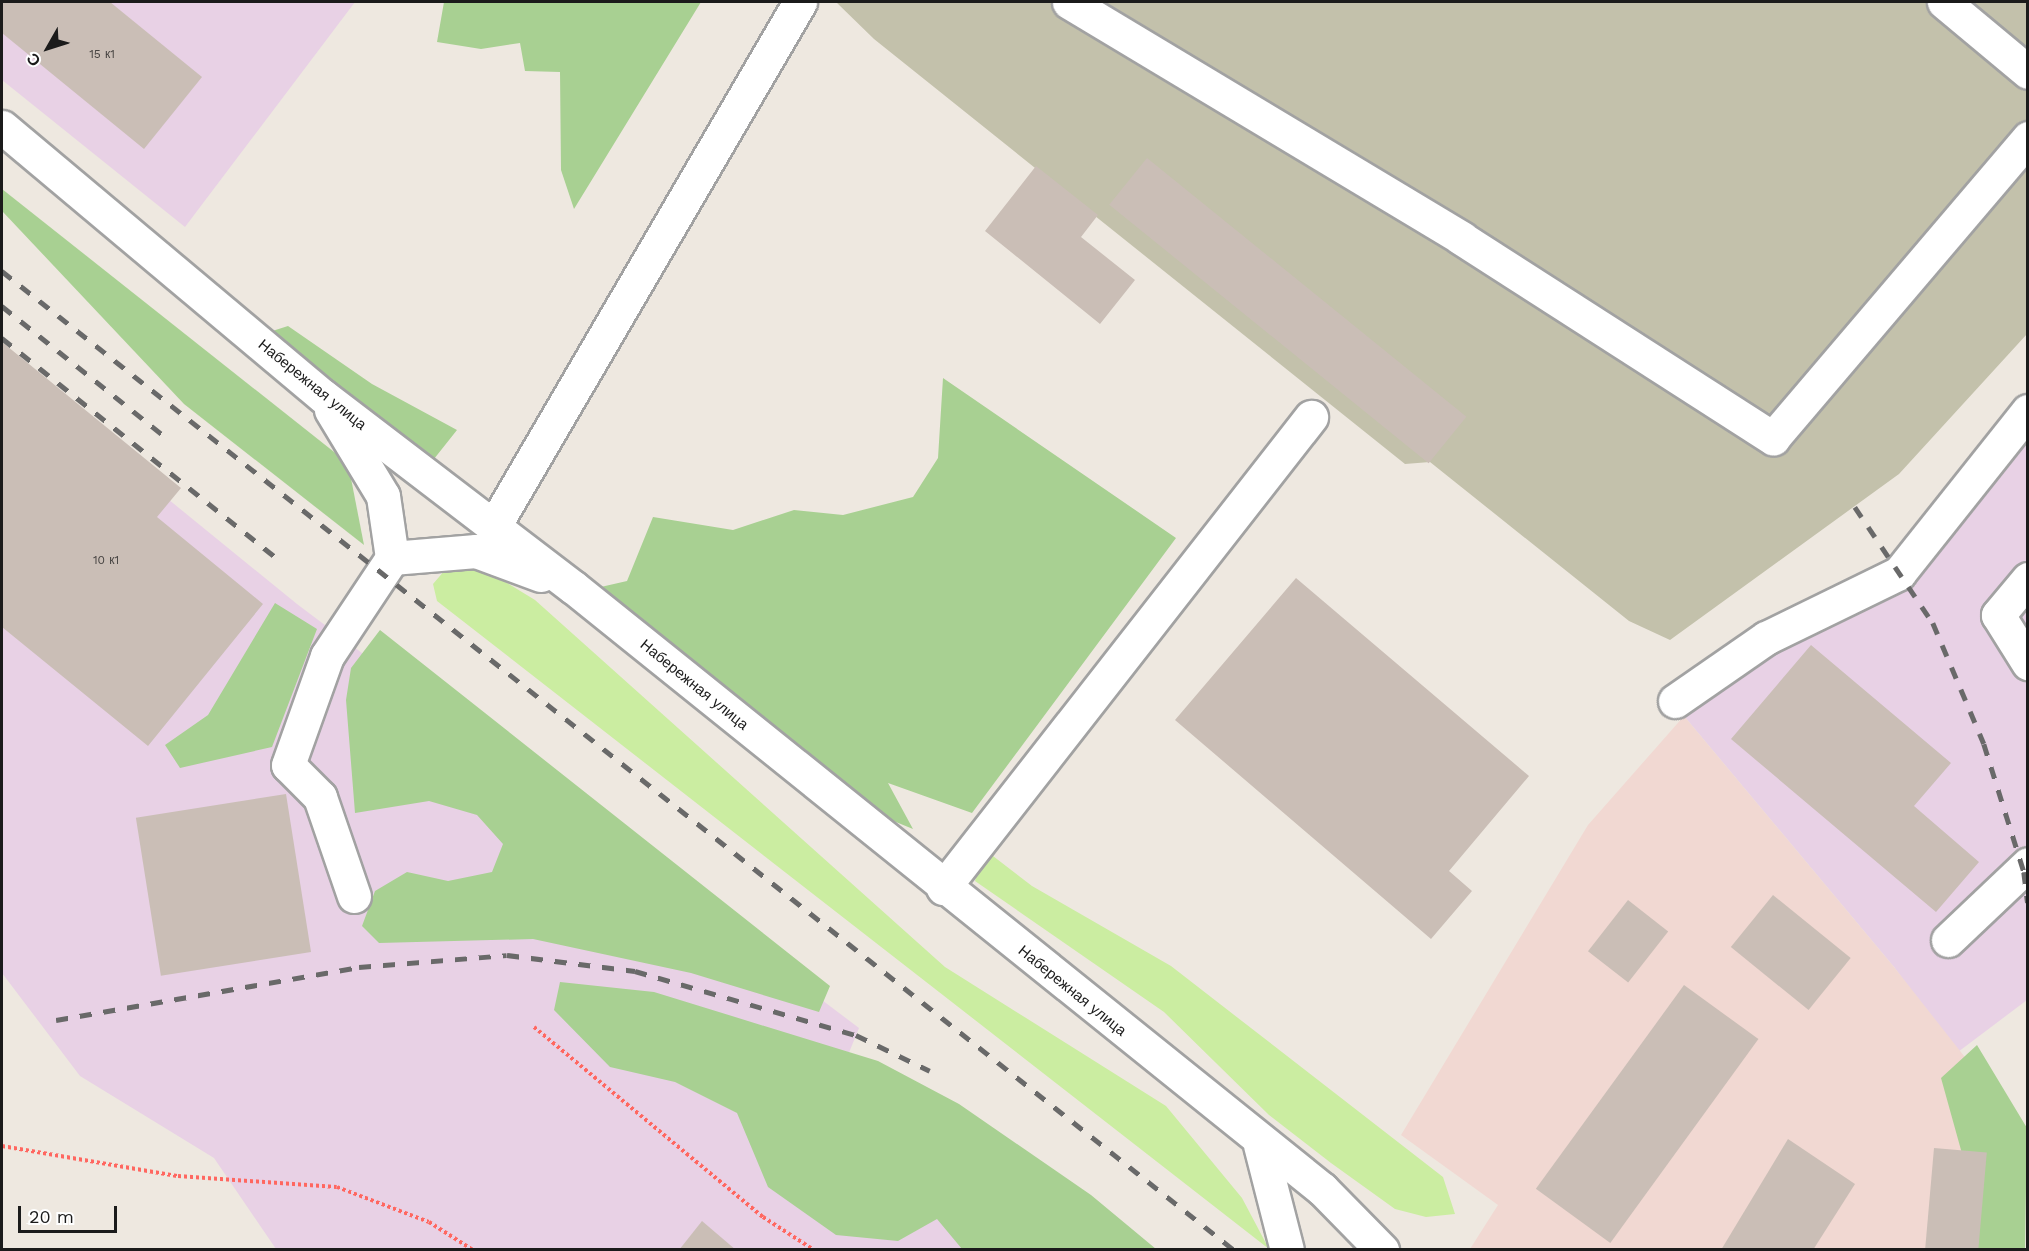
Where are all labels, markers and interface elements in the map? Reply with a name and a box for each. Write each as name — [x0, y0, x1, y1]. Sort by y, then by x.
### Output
north arrow — [18, 18, 78, 78]
house number: 15 к1 — [89, 48, 115, 62]
text: С — [23, 49, 45, 70]
street label: Набережная улица — [254, 336, 370, 434]
house number: 10 к1 — [93, 554, 119, 568]
street label: Набережная улица — [636, 636, 752, 734]
street label: Набережная улица — [1014, 942, 1130, 1040]
scale bar — [21, 1194, 120, 1232]
text: 20 m — [29, 1206, 74, 1227]

